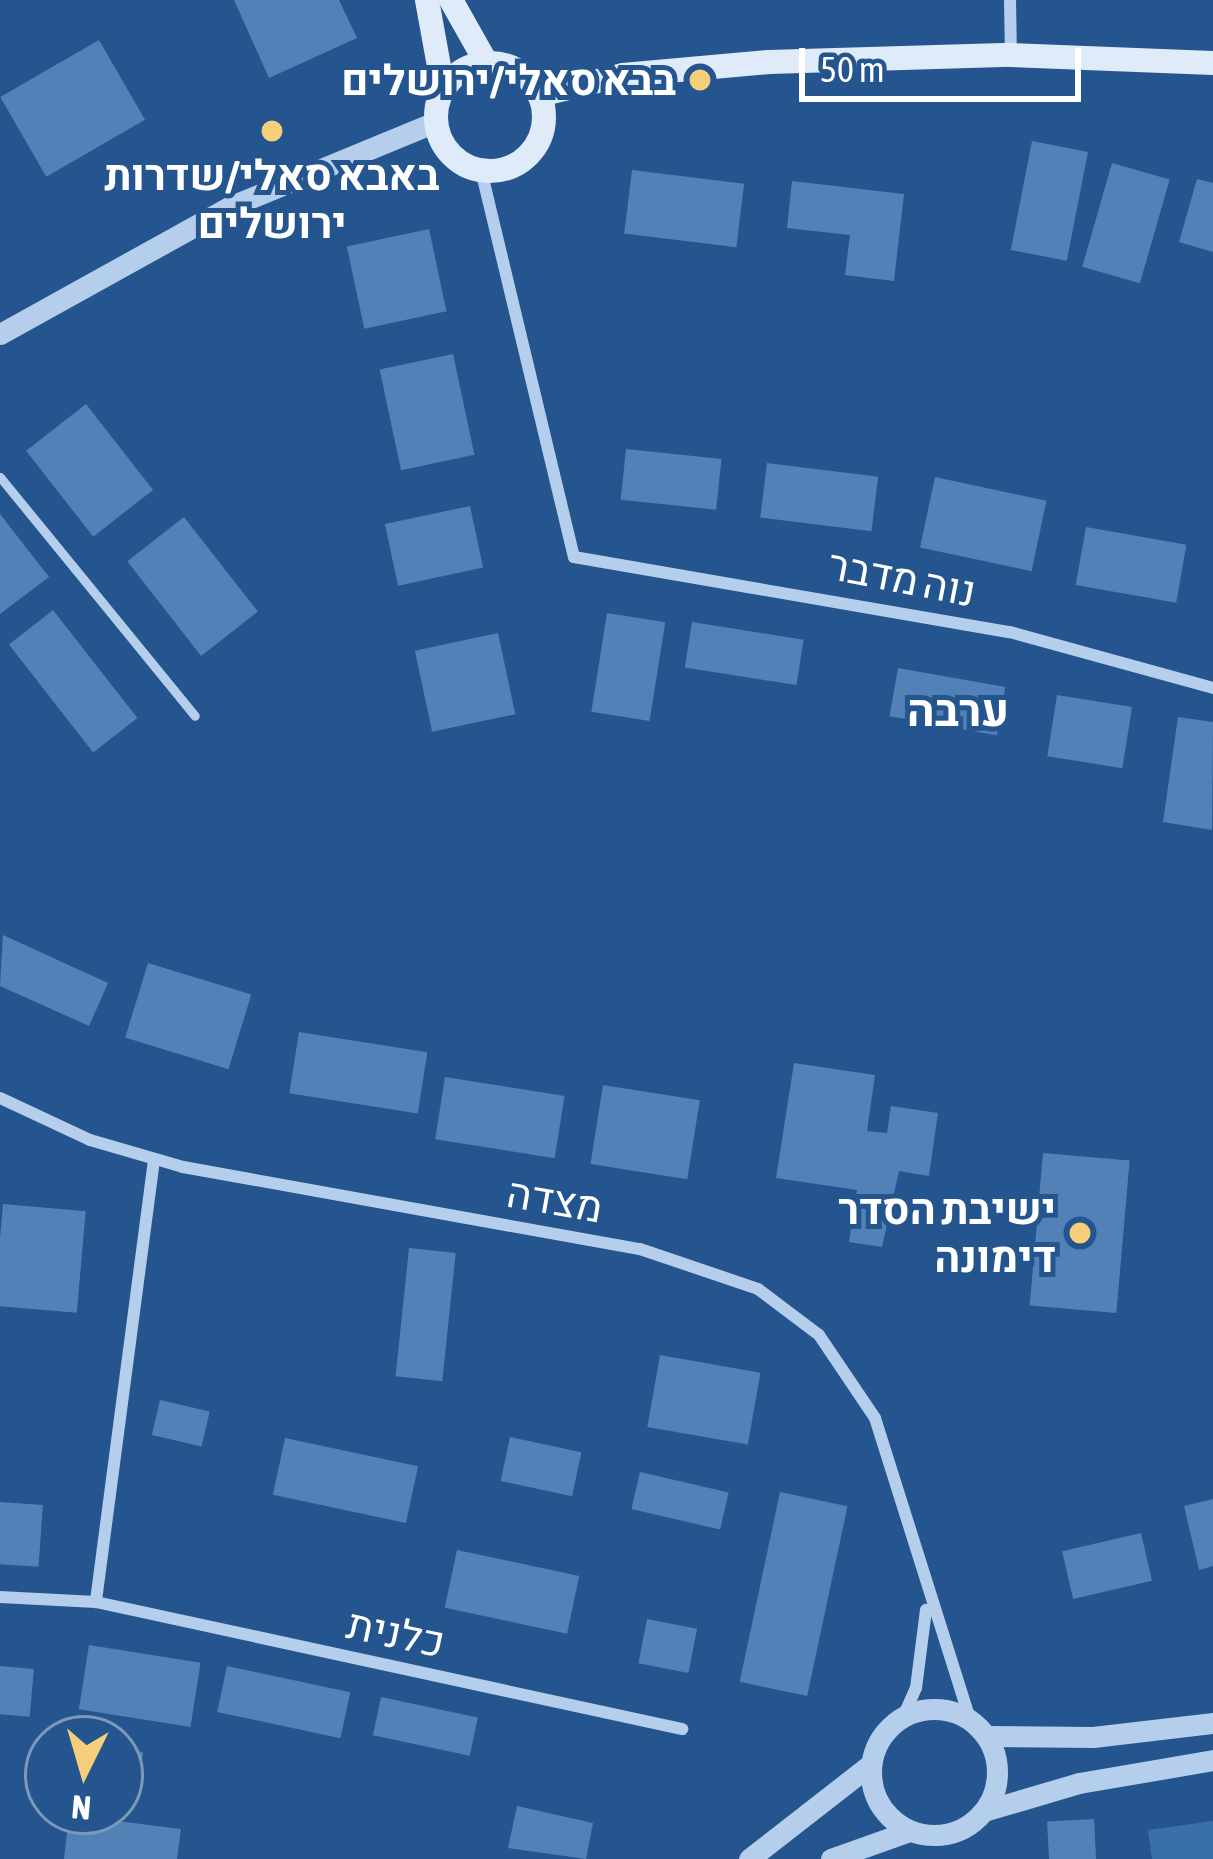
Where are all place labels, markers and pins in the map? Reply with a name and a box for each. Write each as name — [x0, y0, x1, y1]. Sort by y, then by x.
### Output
place label: בבא סאלי/ירושלים — [341, 55, 676, 105]
marker: בבא סאלי/ירושלים — [687, 67, 713, 93]
marker: באבא סאלי/שדרות ירושלים — [259, 118, 285, 144]
place label: באבא סאלי/שדרות ירושלים — [105, 150, 439, 249]
place label: ישיבת הסדר דימונה — [838, 1184, 1056, 1282]
marker: ישיבת הסדר דימונה — [1067, 1220, 1093, 1246]

